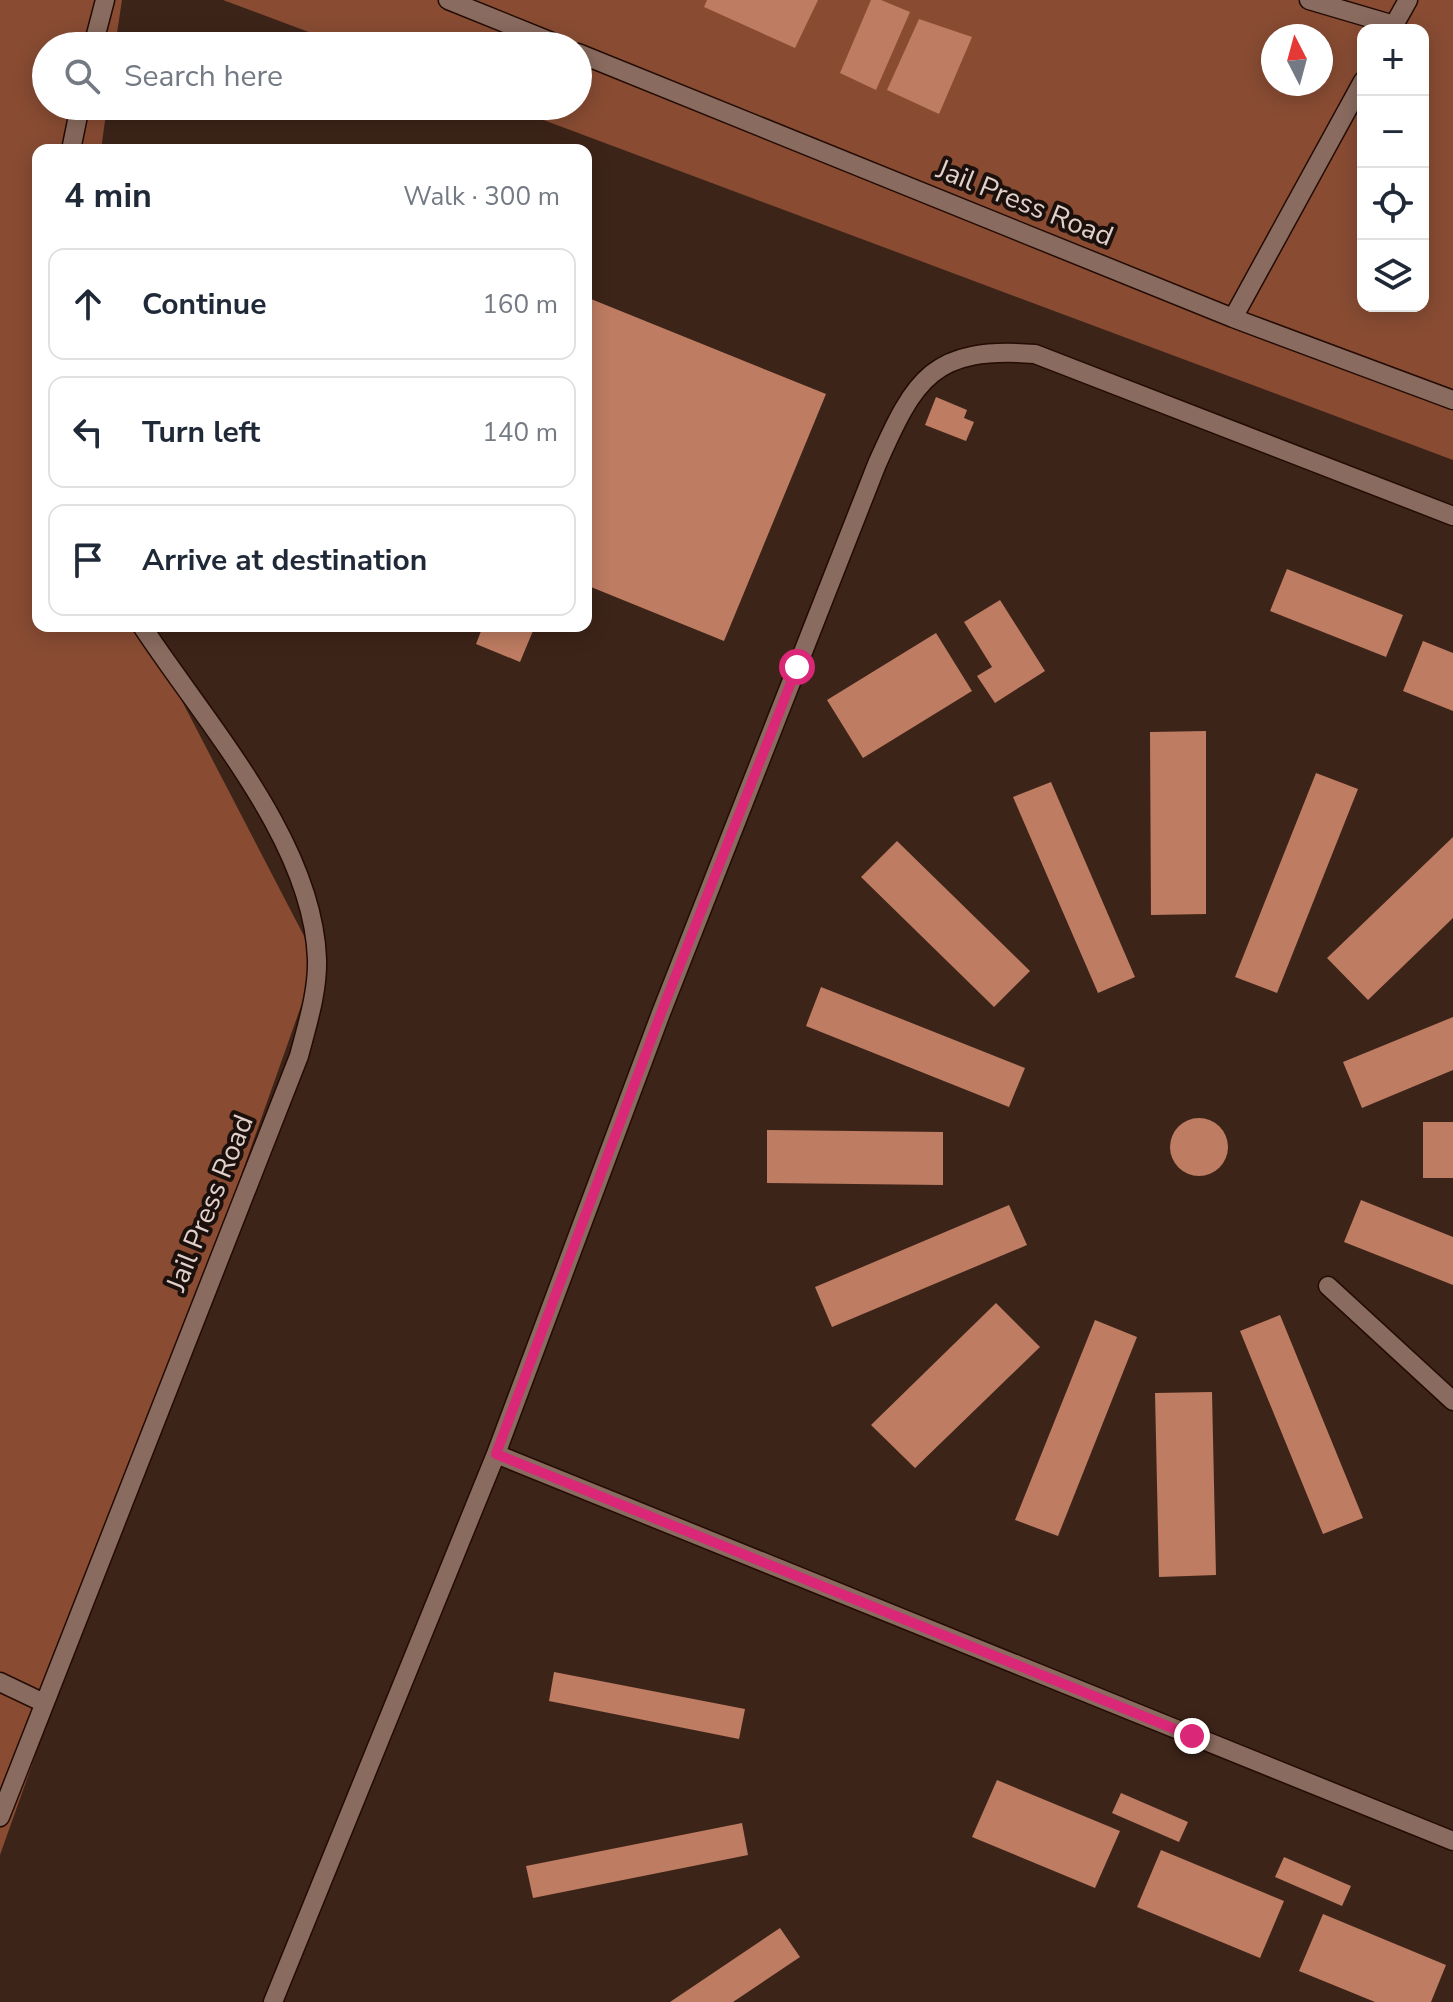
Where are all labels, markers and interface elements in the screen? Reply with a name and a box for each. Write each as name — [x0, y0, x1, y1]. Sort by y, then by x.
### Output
north arrow — [1261, 24, 1333, 96]
map controls — [1357, 24, 1429, 312]
button: + — [1357, 24, 1429, 96]
search box — [32, 32, 592, 120]
icon: search — [60, 54, 104, 98]
text: Search here — [124, 56, 283, 97]
button: − — [1357, 96, 1429, 168]
street label: Jail Press Road — [930, 150, 1119, 256]
button: locate — [1357, 168, 1429, 240]
text: 4 min — [64, 173, 152, 219]
text: Walk · 300 m — [403, 179, 560, 214]
button: layers — [1357, 240, 1429, 312]
icon: ahead — [66, 282, 110, 326]
text: Continue — [142, 284, 267, 325]
text: 160 m — [482, 287, 558, 322]
icon: left — [66, 410, 110, 454]
text: Turn left — [142, 412, 260, 453]
text: 140 m — [482, 415, 558, 450]
icon: arrive — [66, 538, 110, 582]
text: Arrive at destination — [142, 540, 427, 581]
route start — [779, 649, 815, 685]
street label: Jail Press Road — [157, 1109, 263, 1298]
route end — [1174, 1718, 1210, 1754]

